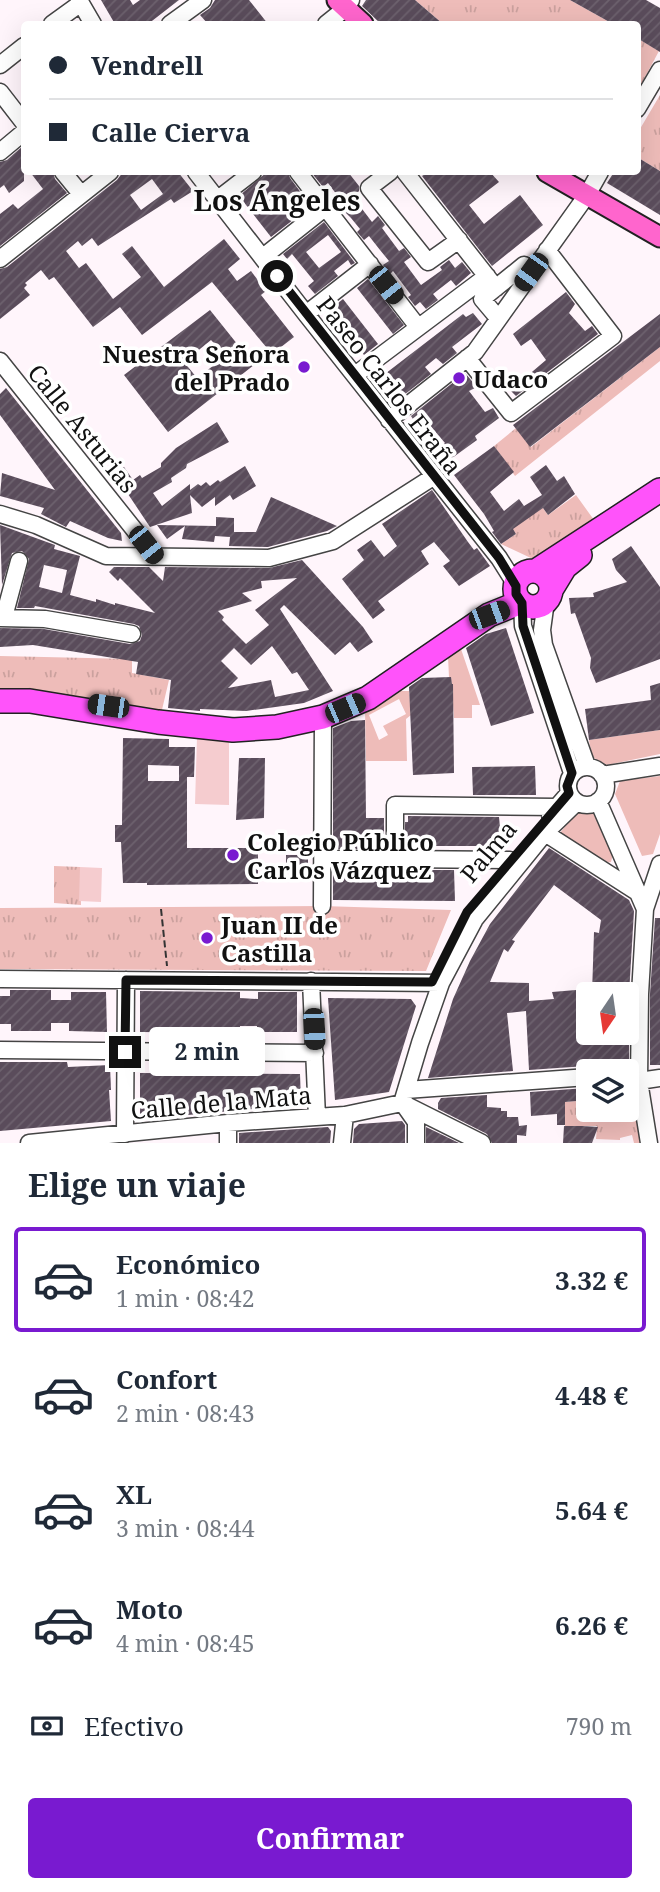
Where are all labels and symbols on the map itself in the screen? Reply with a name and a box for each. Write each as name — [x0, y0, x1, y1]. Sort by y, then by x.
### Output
district label: Los Ángeles — [193, 181, 361, 219]
car — [511, 249, 552, 295]
route start — [261, 260, 293, 292]
car — [365, 262, 408, 308]
street label: Paseo Carlos Eraña — [310, 289, 470, 481]
place label: Nuestra Señora del Prado — [103, 337, 290, 398]
street label: Calle Asturias — [21, 357, 145, 499]
marker: Nuestra Señora del Prado — [296, 359, 312, 375]
place label: Udaco — [473, 362, 548, 395]
marker: Udaco — [451, 370, 467, 386]
car — [125, 522, 168, 568]
car — [466, 598, 513, 632]
car — [322, 690, 369, 726]
car — [86, 693, 131, 719]
street label: Palma — [452, 813, 524, 889]
place label: Colegio Público Carlos Vázquez — [247, 825, 434, 886]
marker: Colegio Público Carlos Vázquez — [225, 847, 241, 863]
place label: Juan II de Castilla — [220, 908, 338, 969]
marker: Juan II de Castilla — [199, 930, 215, 946]
north arrow — [576, 982, 639, 1045]
car — [303, 1007, 326, 1051]
callout: 2 min — [150, 1028, 265, 1076]
route end — [109, 1036, 141, 1068]
street label: Calle de la Mata — [129, 1078, 313, 1126]

